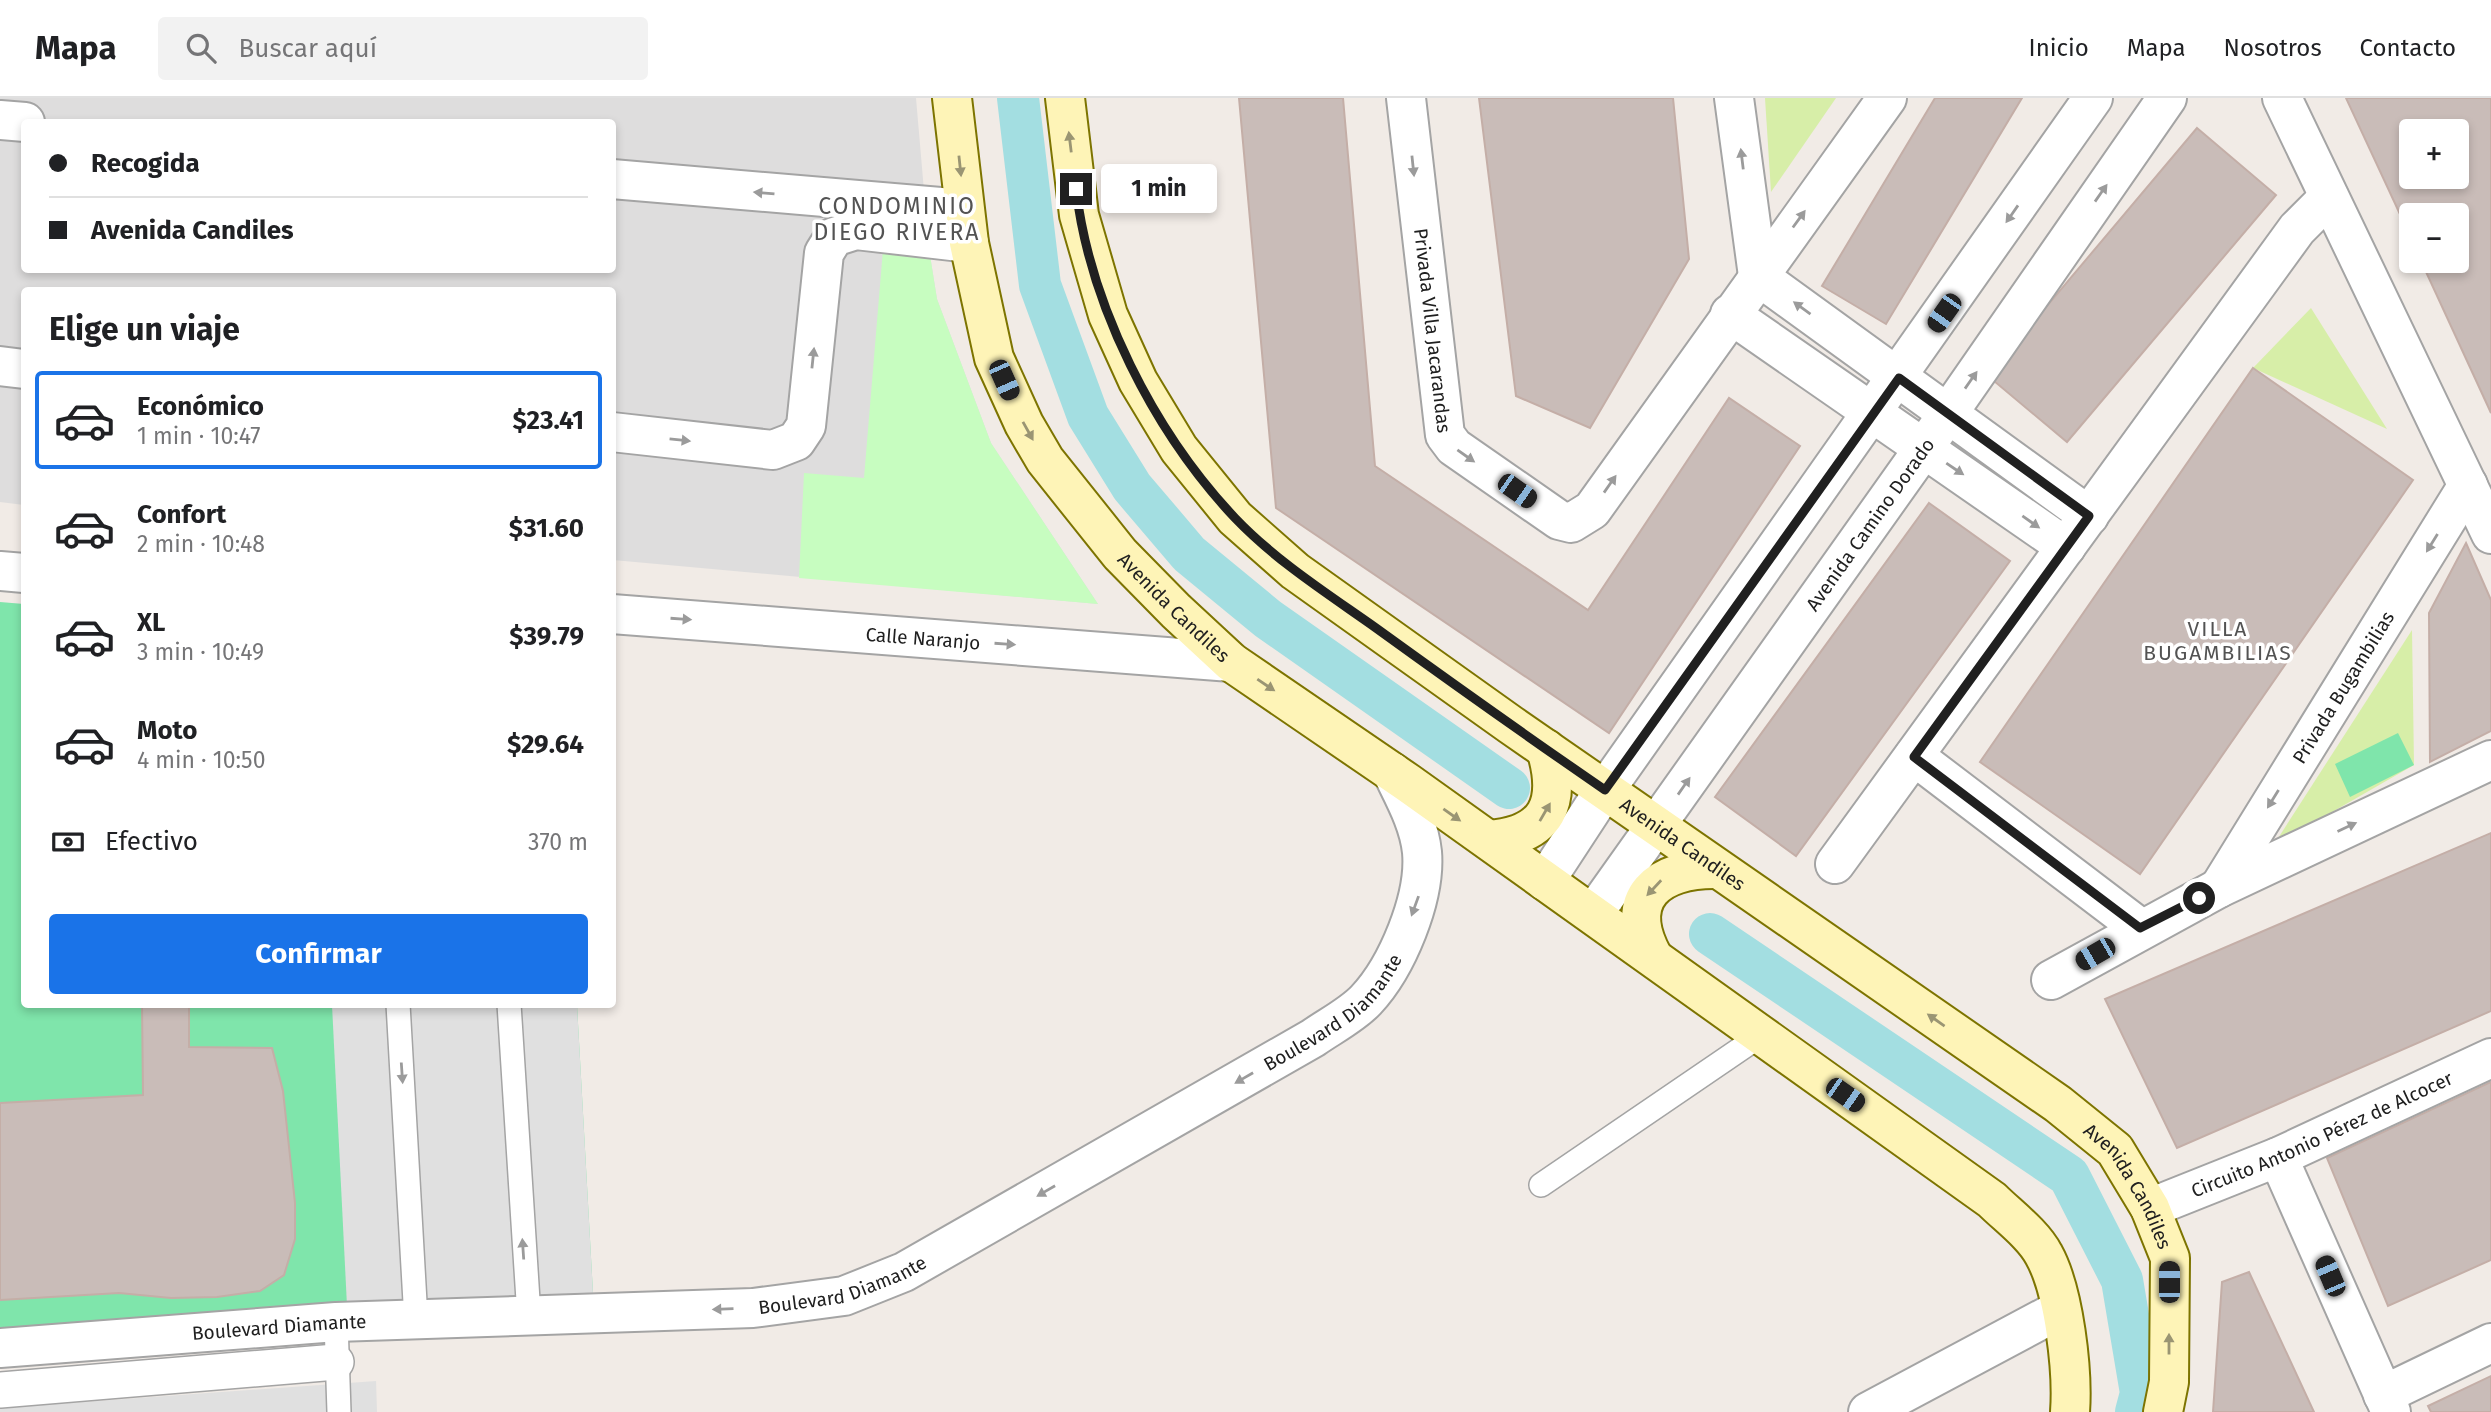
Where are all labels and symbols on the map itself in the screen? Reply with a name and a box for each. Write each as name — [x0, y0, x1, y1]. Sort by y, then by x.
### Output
one-way arrow — [1064, 131, 1075, 153]
one-way arrow — [1737, 148, 1748, 170]
one-way arrow — [954, 155, 965, 177]
one-way arrow — [1408, 155, 1419, 177]
callout: 1 min — [1100, 164, 1216, 214]
route end — [1060, 173, 1092, 205]
one-way arrow — [2094, 184, 2108, 202]
one-way arrow — [753, 188, 775, 199]
district label: CONDOMINIO DIEGO RIVERA — [813, 192, 981, 246]
one-way arrow — [2005, 205, 2019, 223]
one-way arrow — [1792, 210, 1806, 228]
street label: Privada Villa Jacarandas — [1409, 227, 1456, 434]
car — [1924, 290, 1965, 336]
one-way arrow — [1793, 301, 1811, 315]
one-way arrow — [808, 346, 819, 368]
car — [986, 357, 1023, 403]
one-way arrow — [1964, 371, 1978, 389]
one-way arrow — [1022, 422, 1034, 441]
street label: Avenida Camino Dorado — [1801, 434, 1939, 615]
one-way arrow — [670, 435, 692, 446]
one-way arrow — [1457, 449, 1475, 463]
one-way arrow — [1945, 463, 1965, 476]
car — [1494, 470, 1541, 512]
one-way arrow — [1603, 475, 1617, 493]
one-way arrow — [2022, 515, 2040, 529]
one-way arrow — [2425, 534, 2438, 553]
street label: Avenida Candiles — [1113, 548, 1235, 667]
street label: Privada Bugambilias — [2288, 607, 2399, 768]
one-way arrow — [670, 614, 692, 625]
district label: VILLA BUGAMBILIAS — [2143, 616, 2293, 666]
street label: Calle Naranjo — [865, 623, 981, 655]
one-way arrow — [994, 639, 1016, 650]
one-way arrow — [1256, 678, 1275, 691]
one-way arrow — [1677, 777, 1691, 795]
one-way arrow — [2267, 790, 2280, 809]
street label: Avenida Candiles — [1615, 793, 1750, 896]
one-way arrow — [1539, 803, 1551, 822]
one-way arrow — [1443, 808, 1462, 822]
one-way arrow — [2337, 821, 2357, 833]
one-way arrow — [1646, 879, 1663, 896]
route start — [2183, 882, 2215, 914]
one-way arrow — [1409, 896, 1420, 917]
car — [2072, 934, 2119, 974]
street label: Boulevard Diamante — [1260, 950, 1407, 1076]
one-way arrow — [1927, 1013, 1945, 1027]
one-way arrow — [397, 1062, 408, 1084]
street label: Circuito Antonio Pérez de Alcocer — [2188, 1066, 2457, 1202]
one-way arrow — [1234, 1072, 1253, 1084]
car — [1822, 1074, 1869, 1116]
street label: Avenida Candiles — [2079, 1119, 2176, 1253]
one-way arrow — [1036, 1184, 1056, 1196]
one-way arrow — [517, 1237, 528, 1259]
street label: Boulevard Diamante — [757, 1251, 931, 1319]
car — [2313, 1253, 2348, 1299]
car — [2159, 1261, 2180, 1303]
one-way arrow — [712, 1304, 734, 1315]
street label: Boulevard Diamante — [191, 1310, 367, 1345]
one-way arrow — [2163, 1333, 2175, 1355]

